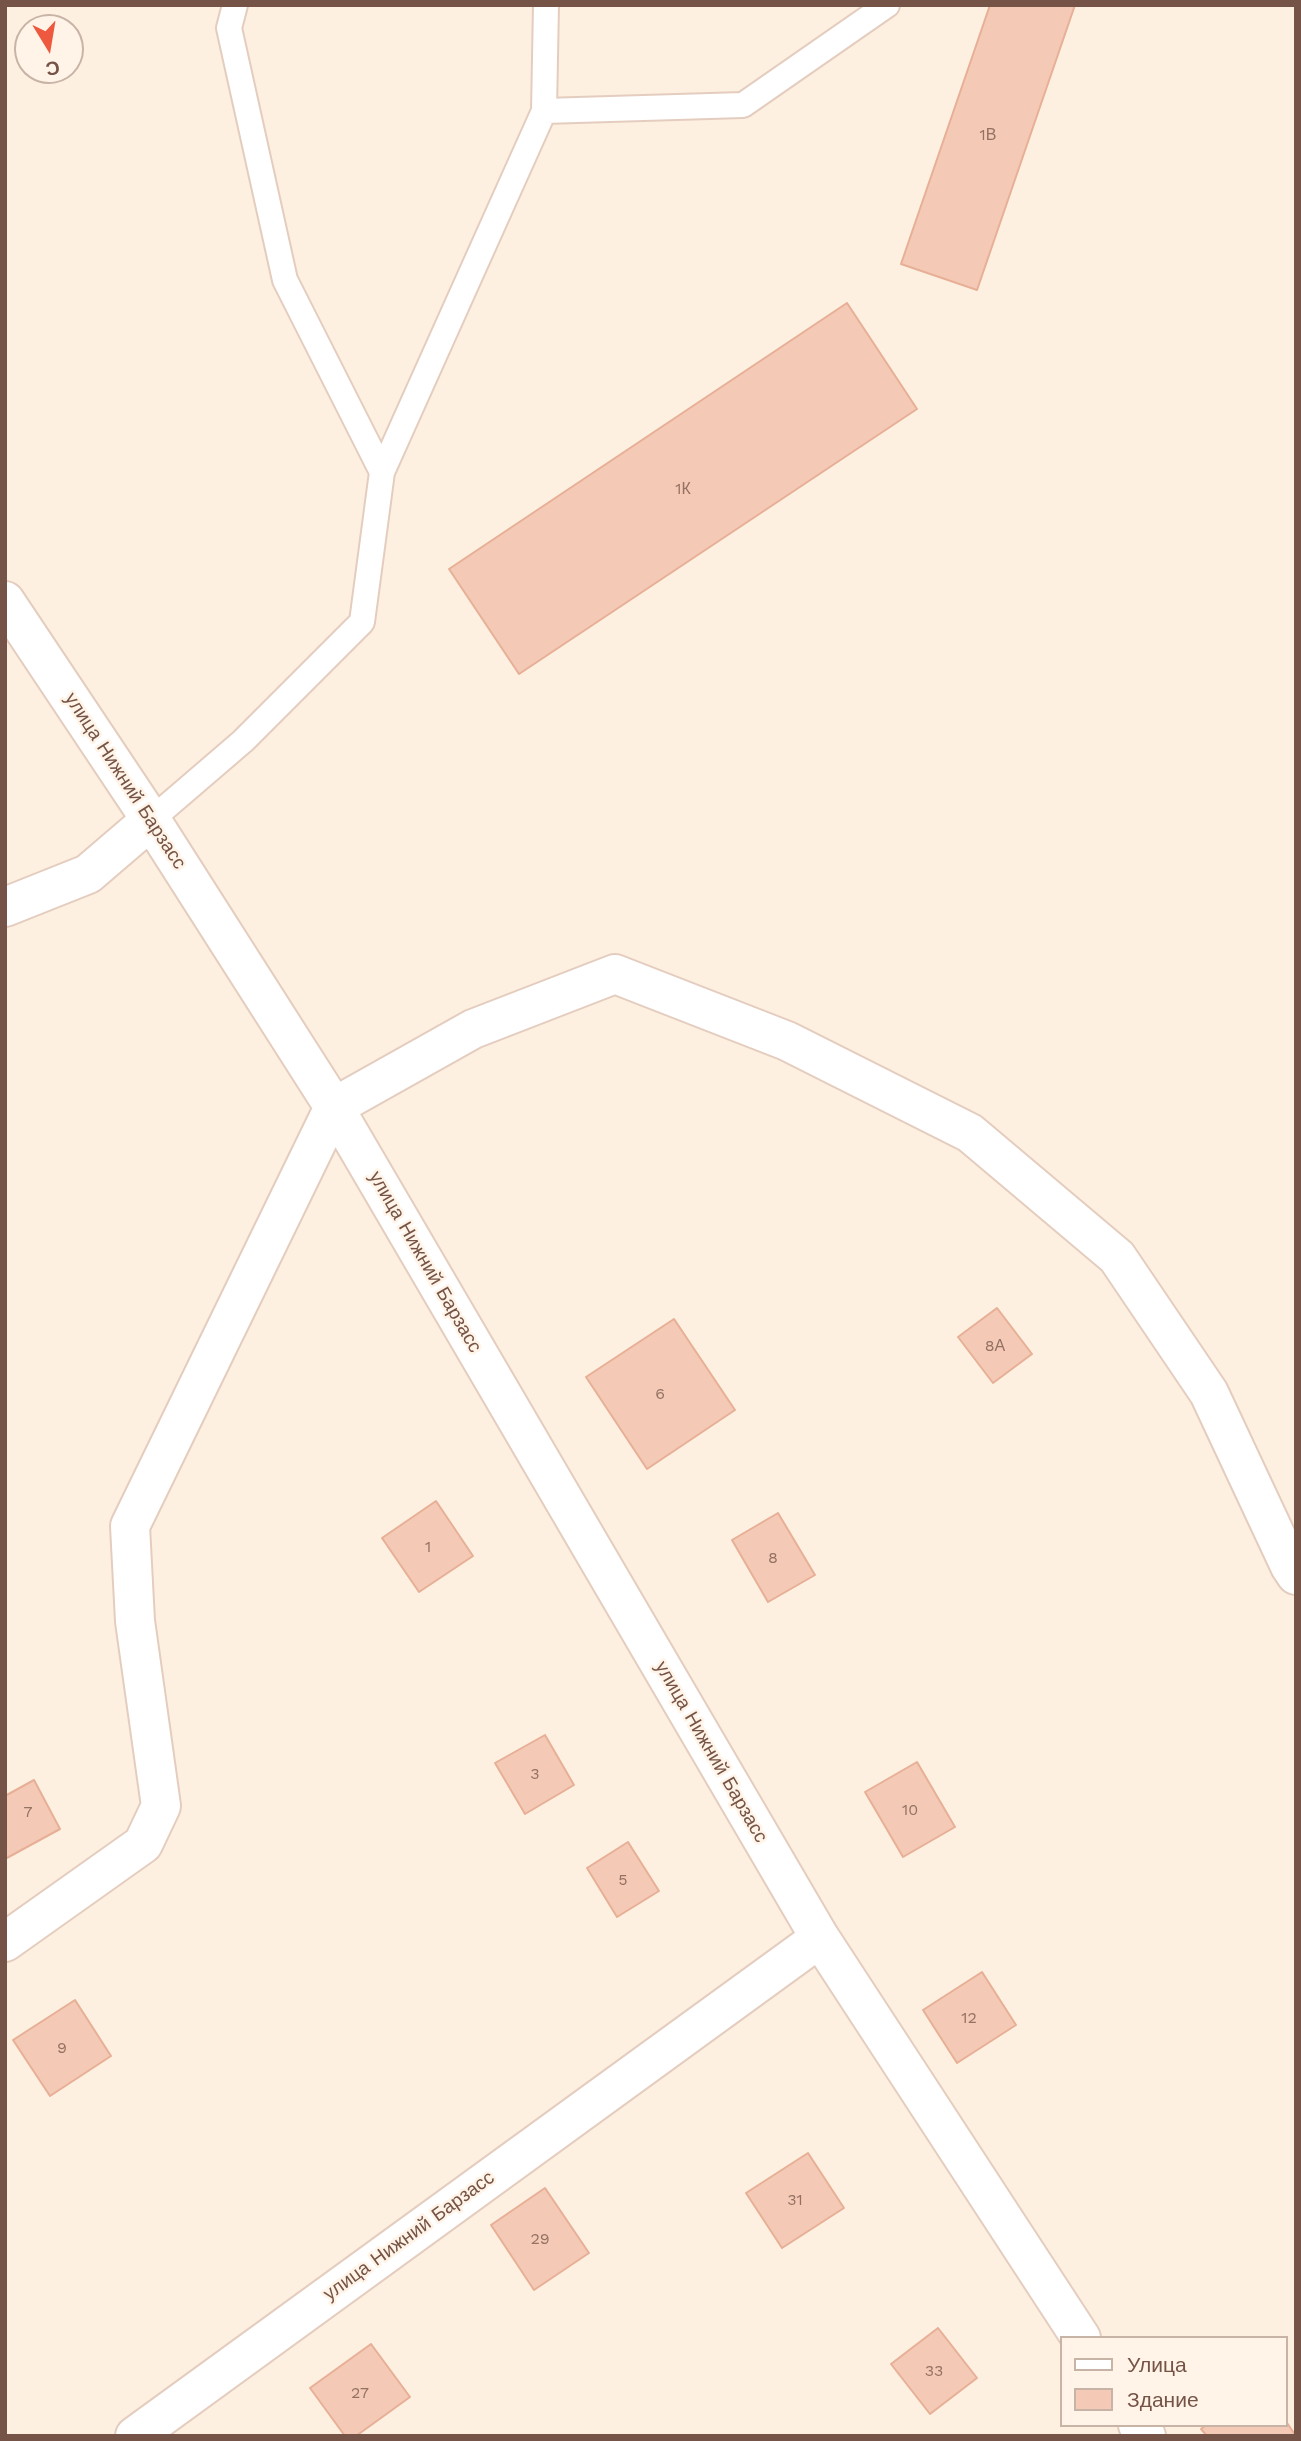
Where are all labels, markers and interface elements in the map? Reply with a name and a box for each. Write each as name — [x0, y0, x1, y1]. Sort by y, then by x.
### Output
north arrow — [14, 14, 84, 84]
text: С — [44, 56, 62, 81]
house number: 1В — [980, 125, 996, 145]
house number: 1К — [675, 479, 691, 499]
street label: улица Нижний Барзасс — [59, 689, 191, 873]
street label: улица Нижний Барзасс — [364, 1167, 486, 1357]
house number: 8А — [985, 1336, 1005, 1356]
house number: 6 — [655, 1384, 665, 1404]
house number: 1 — [425, 1537, 431, 1557]
house number: 8 — [768, 1548, 778, 1568]
street label: улица Нижний Барзасс — [650, 1657, 772, 1847]
house number: 3 — [530, 1764, 540, 1784]
house number: 10 — [902, 1800, 918, 1820]
house number: 7 — [24, 1802, 32, 1822]
house number: 5 — [618, 1870, 628, 1890]
house number: 12 — [961, 2008, 977, 2028]
house number: 9 — [57, 2038, 67, 2058]
street label: улица Нижний Барзасс — [319, 2166, 499, 2306]
house number: 31 — [787, 2190, 803, 2210]
house number: 29 — [530, 2229, 550, 2249]
legend — [1060, 2336, 1287, 2427]
text: Улица — [1127, 2352, 1187, 2377]
house number: 33 — [925, 2361, 943, 2381]
house number: 27 — [351, 2383, 369, 2403]
text: Здание — [1127, 2387, 1199, 2412]

